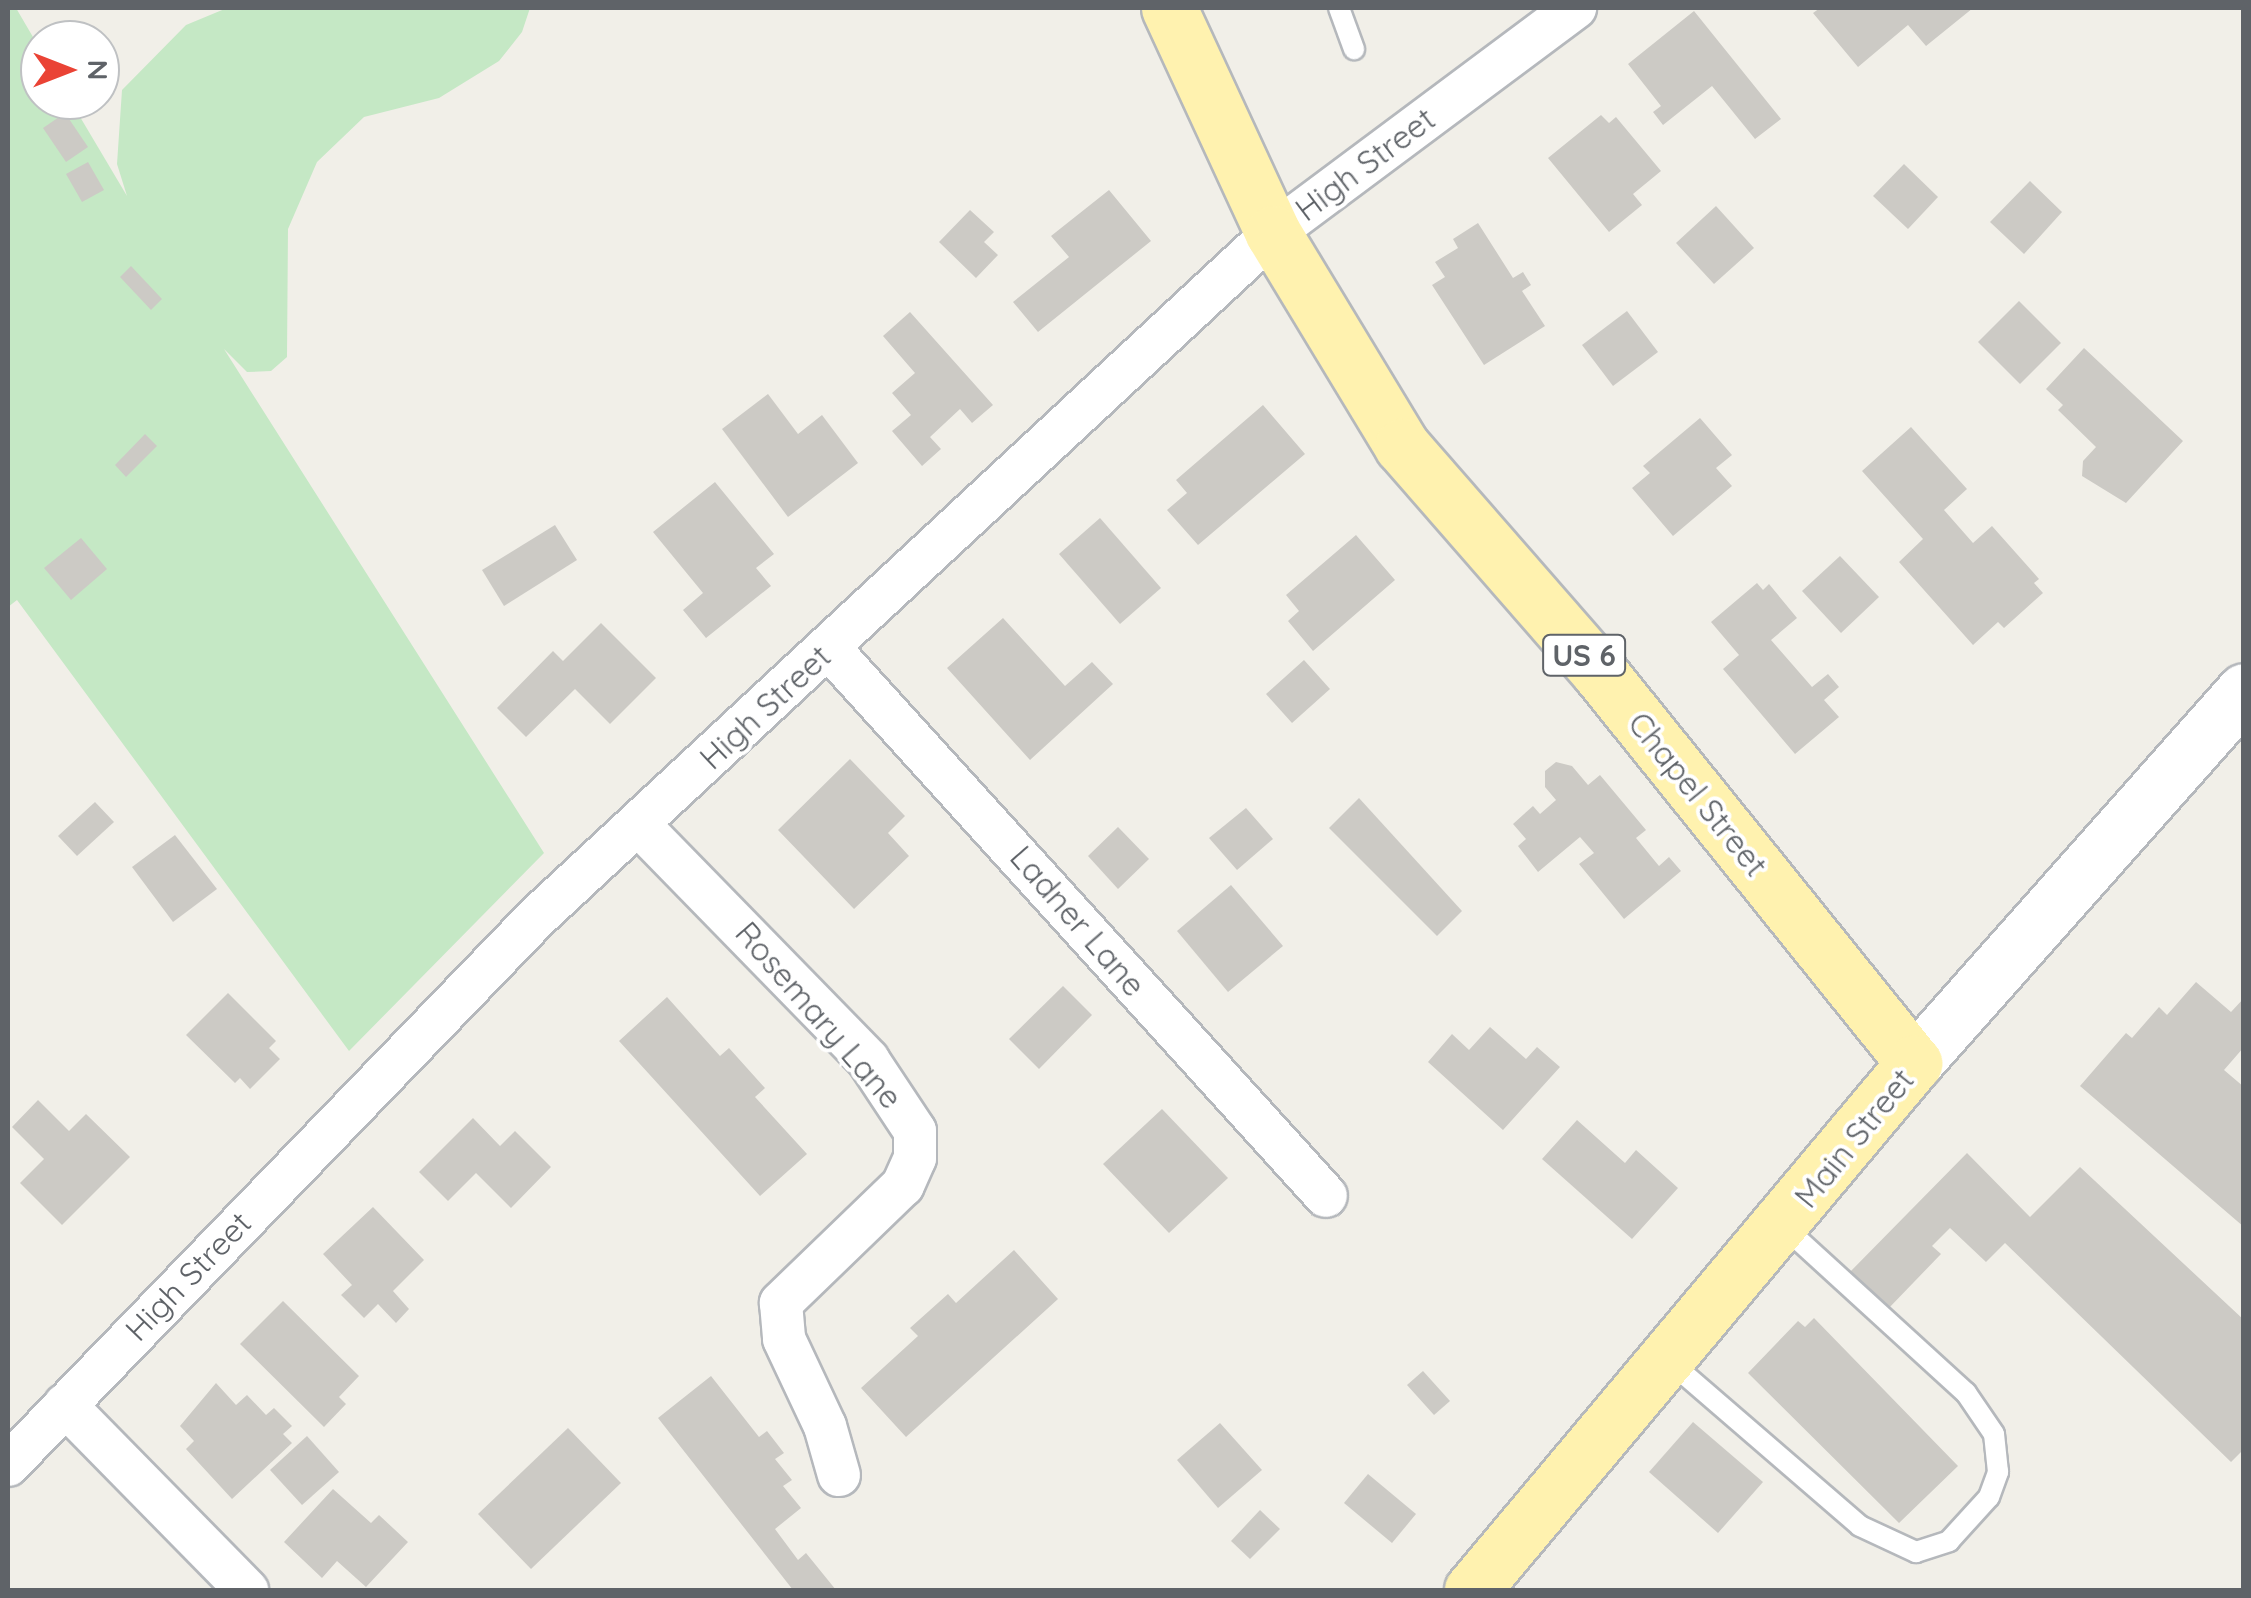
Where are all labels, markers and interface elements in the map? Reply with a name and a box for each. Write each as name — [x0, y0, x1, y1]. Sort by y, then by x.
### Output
north arrow — [20, 20, 120, 120]
text: N — [81, 60, 116, 80]
street label: High Street — [1288, 99, 1442, 229]
road number: US 6 — [1542, 630, 1626, 680]
street label: High Street — [692, 637, 838, 777]
street label: Chapel Street — [1620, 704, 1776, 884]
street label: Ladner Lane — [1002, 838, 1154, 1004]
street label: Rosemary Lane — [728, 914, 910, 1116]
street label: Main Street — [1786, 1061, 1922, 1215]
street label: High Street — [117, 1204, 259, 1348]

